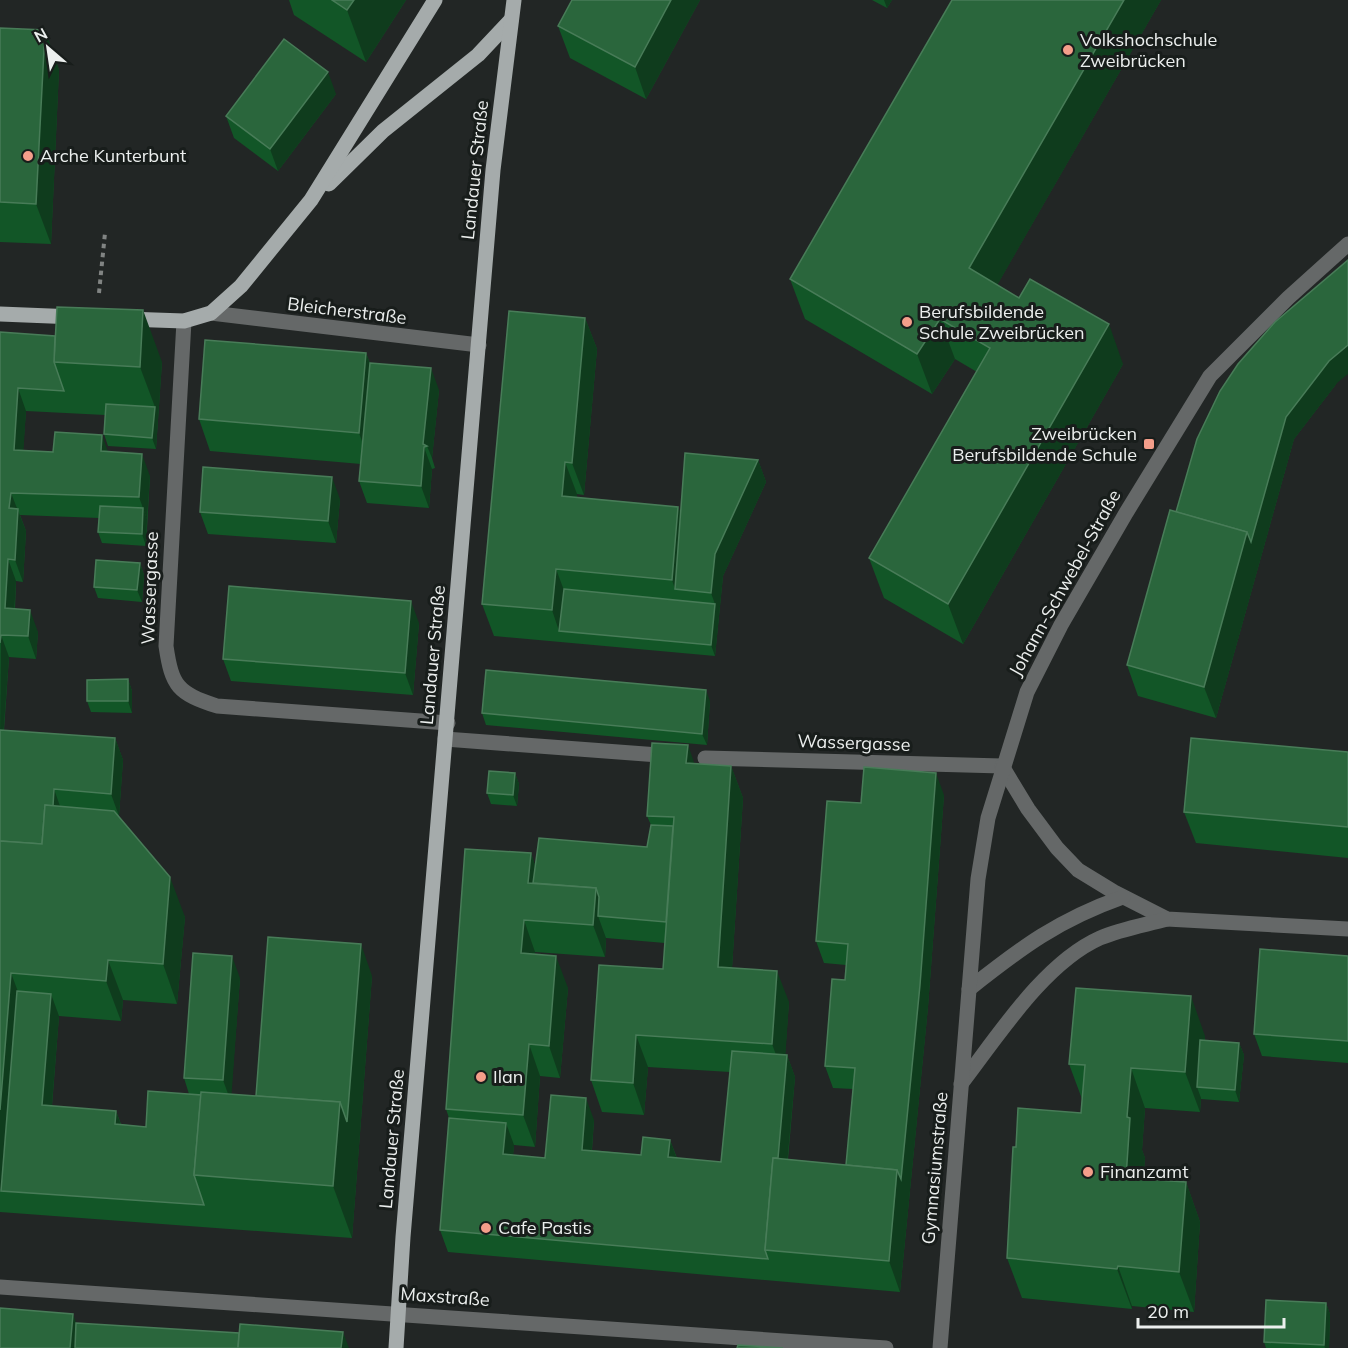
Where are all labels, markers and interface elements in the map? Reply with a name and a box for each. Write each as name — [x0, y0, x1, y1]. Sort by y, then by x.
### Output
north arrow — [18, 18, 78, 78]
text: N — [31, 23, 51, 47]
place label: Volkshochschule Zweibrücken — [1080, 28, 1217, 72]
marker: Volkshochschule Zweibrücken — [1061, 43, 1075, 57]
street label: Landauer Straße — [456, 99, 493, 241]
place label: Arche Kunterbunt — [40, 144, 186, 167]
marker: Arche Kunterbunt — [21, 149, 35, 163]
street label: Bleicherstraße — [286, 292, 408, 329]
place label: Berufsbildende Schule Zweibrücken — [919, 300, 1085, 344]
marker: Berufsbildende Schule Zweibrücken — [900, 315, 914, 329]
place label: Zweibrücken Berufsbildende Schule — [952, 422, 1137, 466]
marker: Zweibrücken Berufsbildende Schule — [1142, 437, 1156, 451]
street label: Johann-Schwebel-Straße — [1004, 485, 1126, 680]
street label: Wassergasse — [136, 531, 163, 645]
street label: Landauer Straße — [415, 584, 450, 726]
street label: Wassergasse — [797, 729, 911, 756]
place label: Ilan — [493, 1065, 523, 1088]
street label: Landauer Straße — [374, 1068, 409, 1210]
marker: Ilan — [474, 1070, 488, 1084]
street label: Gymnasiumstraße — [916, 1091, 953, 1245]
place label: Finanzamt — [1100, 1160, 1188, 1183]
marker: Finanzamt — [1081, 1165, 1095, 1179]
place label: Cafe Pastis — [498, 1216, 592, 1239]
marker: Cafe Pastis — [479, 1221, 493, 1235]
street label: Maxstraße — [400, 1282, 490, 1311]
scale bar — [1138, 1291, 1284, 1329]
text: 20 m — [1147, 1300, 1189, 1323]

